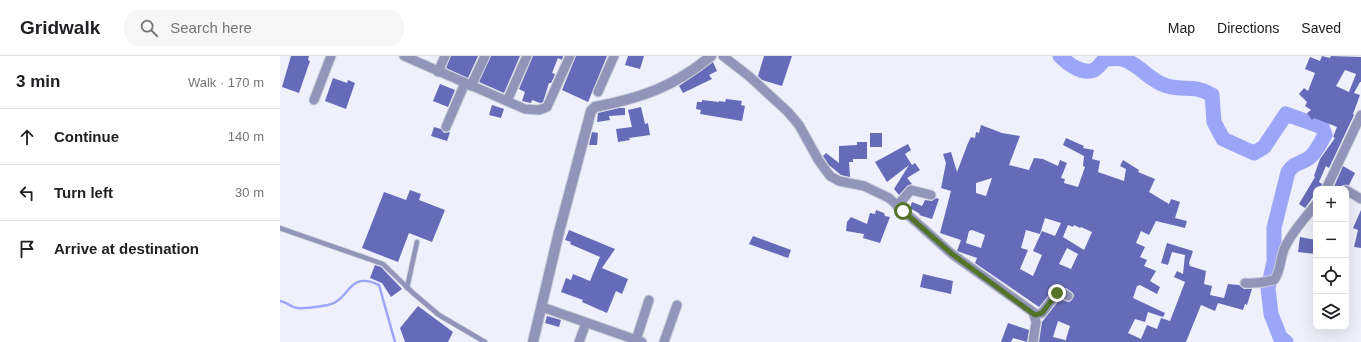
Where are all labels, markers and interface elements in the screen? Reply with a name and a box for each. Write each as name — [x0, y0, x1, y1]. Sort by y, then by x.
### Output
search box — [124, 10, 404, 46]
text: Gridwalk — [20, 17, 100, 38]
icon: search — [138, 17, 160, 39]
text: Search here — [170, 19, 252, 36]
text: Map — [1168, 20, 1195, 36]
text: Directions — [1217, 20, 1279, 36]
text: Saved — [1301, 20, 1341, 36]
text: 3 min — [16, 72, 60, 91]
text: Walk · 170 m — [188, 75, 264, 90]
icon: ahead — [16, 126, 38, 148]
text: Continue — [54, 128, 119, 145]
text: 140 m — [228, 129, 264, 144]
icon: left — [16, 182, 38, 204]
text: Turn left — [54, 184, 113, 201]
text: 30 m — [235, 185, 264, 200]
map controls — [1313, 186, 1349, 330]
button: + — [1313, 186, 1349, 222]
route start — [894, 202, 912, 220]
button: − — [1313, 222, 1349, 258]
icon: arrive — [16, 238, 38, 260]
text: Arrive at destination — [54, 240, 199, 257]
button: locate — [1313, 258, 1349, 294]
route end — [1048, 284, 1066, 302]
button: layers — [1313, 294, 1349, 330]

